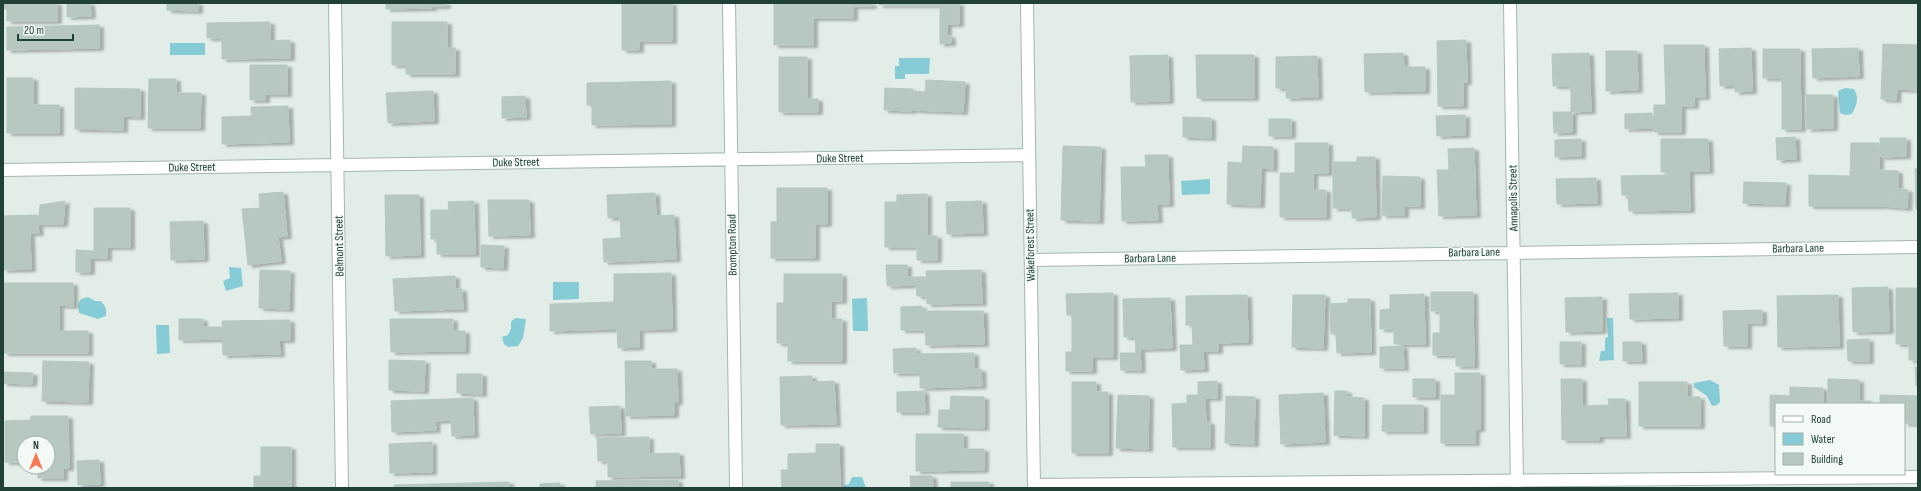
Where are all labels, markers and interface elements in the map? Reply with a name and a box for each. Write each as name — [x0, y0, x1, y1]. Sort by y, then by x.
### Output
scale bar — [18, 16, 73, 42]
text: 20 m — [24, 23, 44, 38]
street label: Duke Street — [816, 151, 864, 166]
street label: Duke Street — [492, 155, 540, 170]
street label: Duke Street — [168, 160, 216, 175]
street label: Annapolis Street — [1505, 164, 1522, 232]
street label: Wakeforest Street — [1022, 208, 1039, 282]
street label: Brompton Road — [724, 214, 741, 276]
street label: Belmont Street — [331, 215, 348, 277]
street label: Barbara Lane — [1772, 241, 1824, 256]
street label: Barbara Lane — [1448, 245, 1500, 260]
street label: Barbara Lane — [1124, 251, 1176, 266]
legend — [1775, 403, 1905, 475]
text: Road — [1811, 412, 1831, 427]
text: Water — [1811, 432, 1835, 447]
north arrow — [16, 435, 56, 475]
text: N — [33, 439, 39, 452]
text: Building — [1811, 452, 1843, 467]

